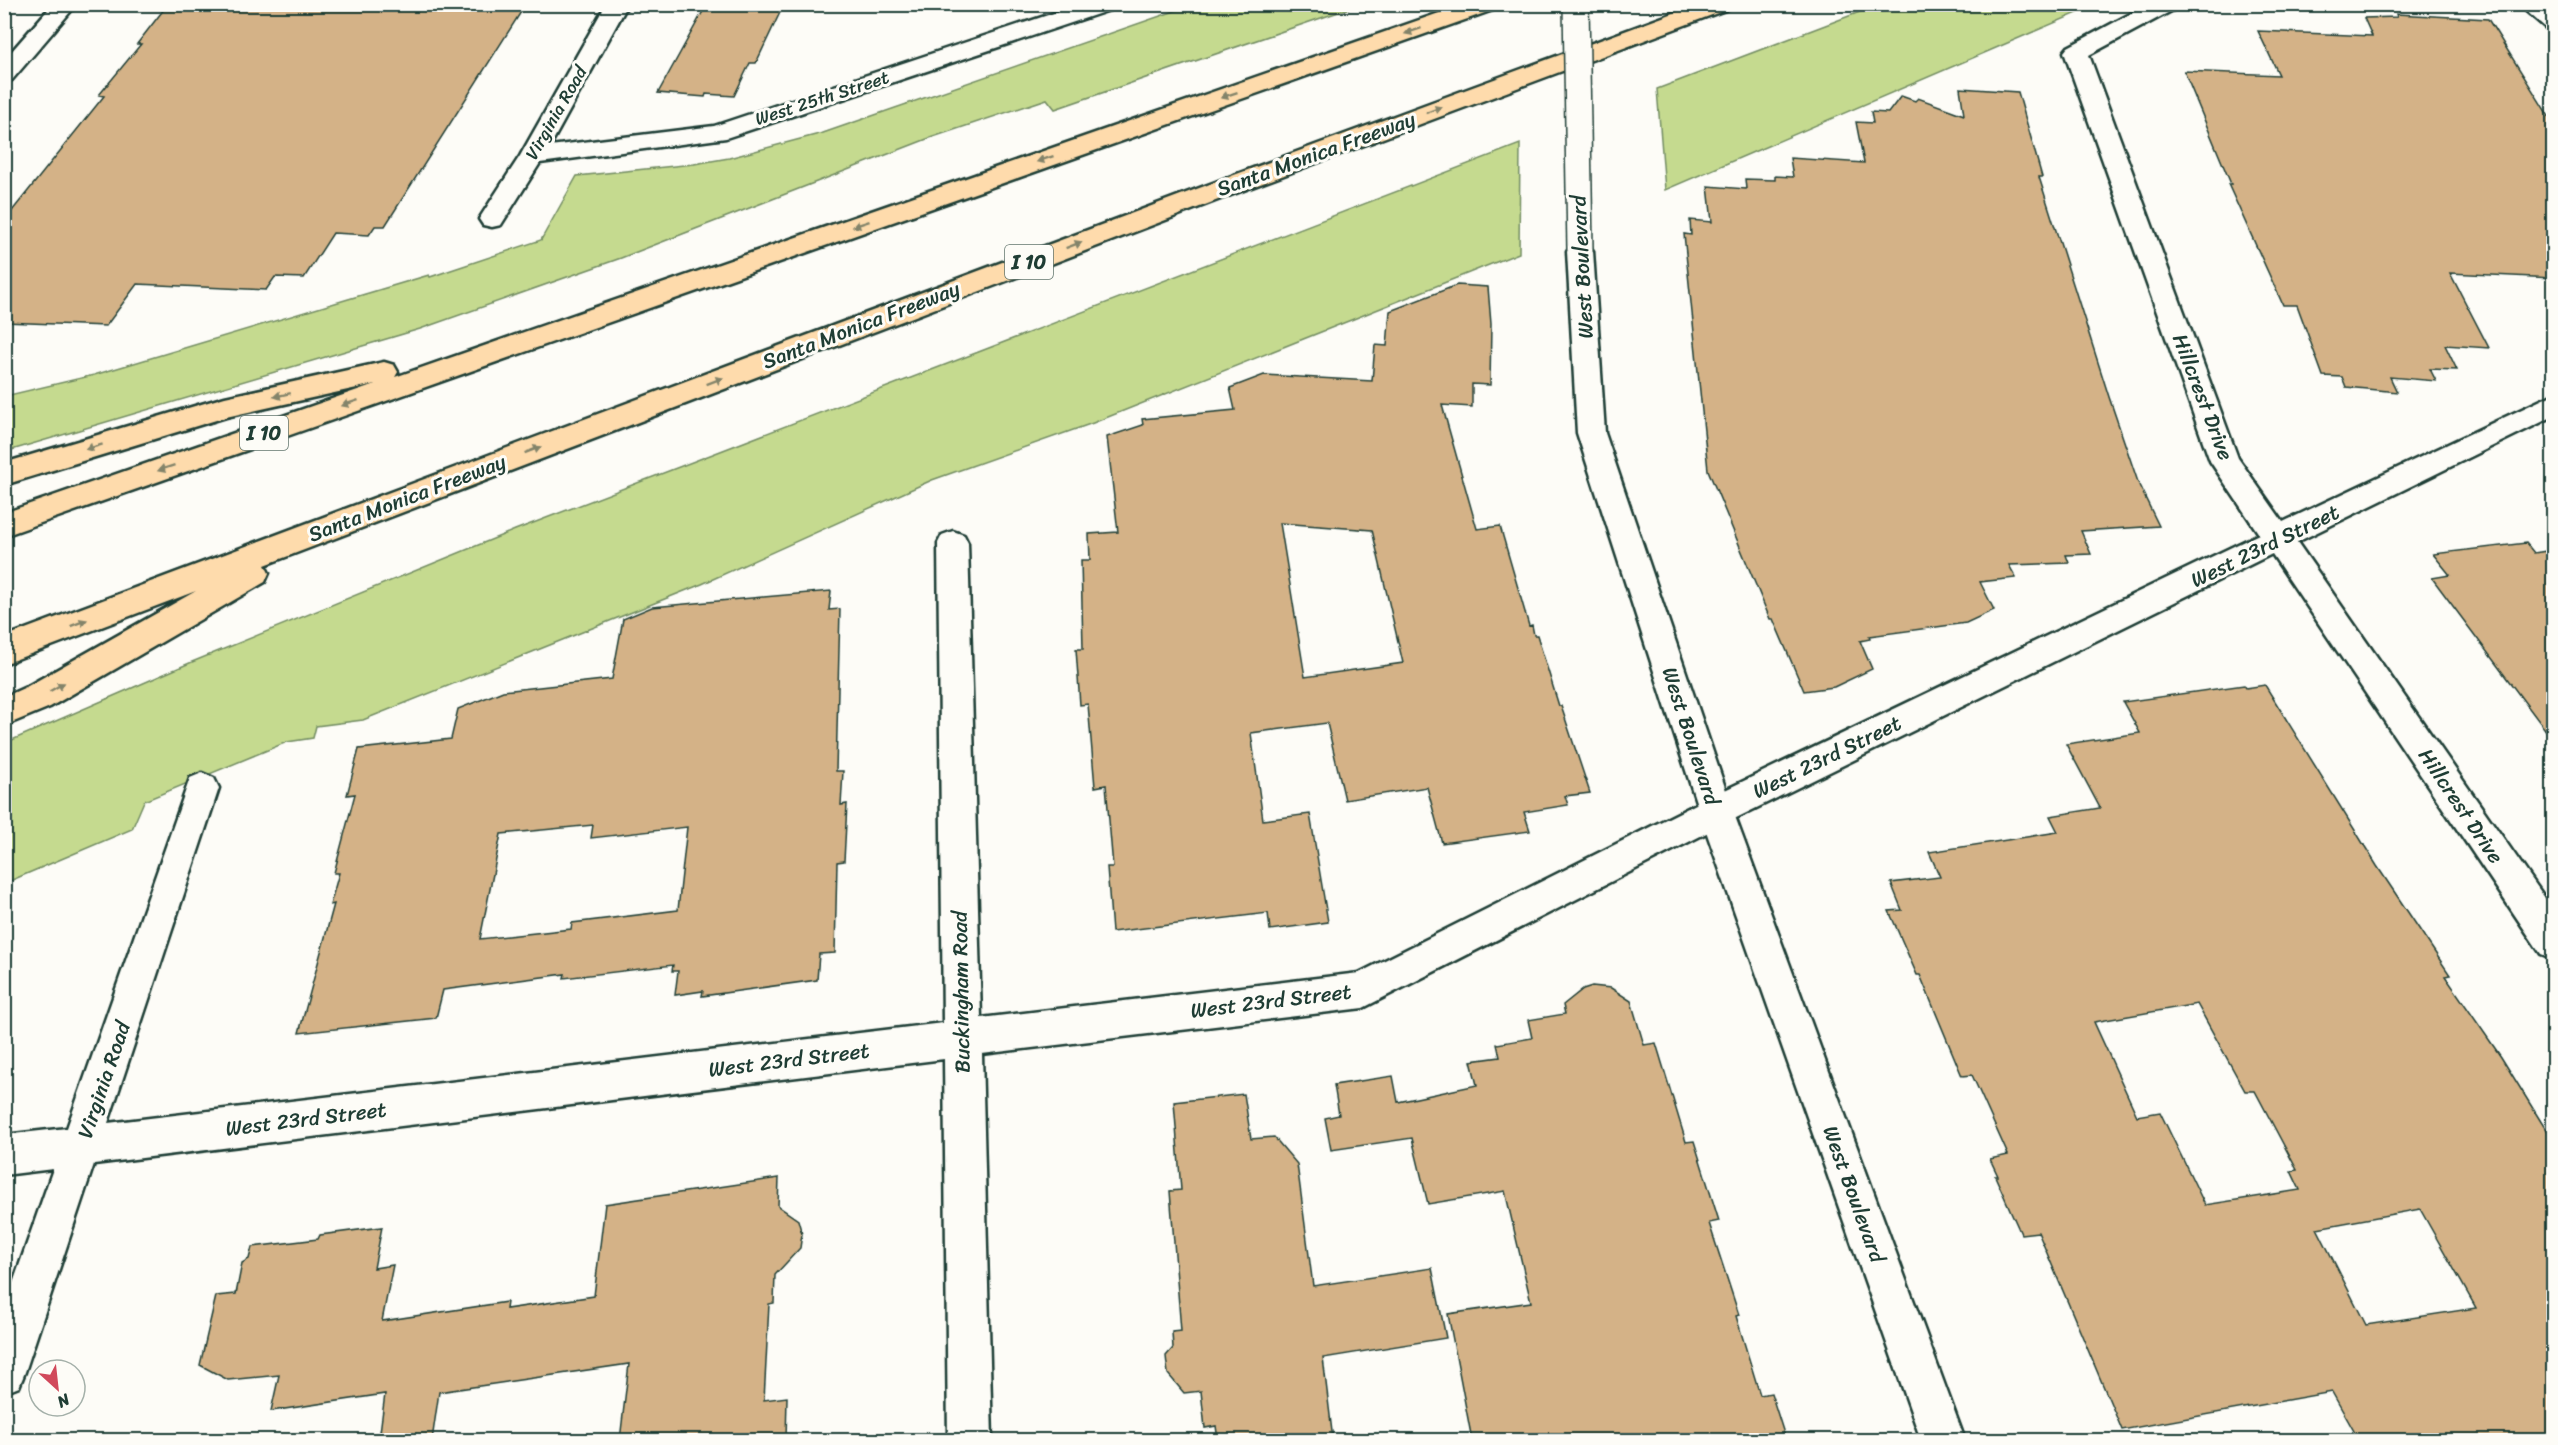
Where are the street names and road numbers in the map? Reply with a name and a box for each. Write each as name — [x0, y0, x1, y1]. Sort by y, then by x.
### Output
street label: Virginia Road — [516, 59, 597, 166]
street label: West 25th Street — [751, 61, 893, 135]
street label: Santa Monica Freeway — [1211, 100, 1421, 208]
street label: West Boulevard — [1559, 192, 1605, 340]
road number: I 10 — [1005, 245, 1053, 279]
street label: Santa Monica Freeway — [757, 270, 966, 380]
street label: Hillcrest Drive — [2161, 328, 2245, 466]
road number: I 10 — [240, 416, 288, 450]
street label: Santa Monica Freeway — [303, 443, 512, 553]
street label: West 23rd Street — [2184, 493, 2346, 599]
street label: West Boulevard — [1651, 662, 1732, 812]
street label: West 23rd Street — [1746, 704, 1908, 810]
street label: Hillcrest Drive — [2408, 740, 2514, 872]
street label: Buckingham Road — [941, 909, 981, 1073]
street label: West 23rd Street — [1188, 972, 1354, 1030]
street label: Virginia Road — [66, 1015, 142, 1144]
street label: West 23rd Street — [706, 1031, 872, 1089]
street label: West 23rd Street — [223, 1090, 389, 1148]
street label: West Boulevard — [1812, 1120, 1897, 1270]

